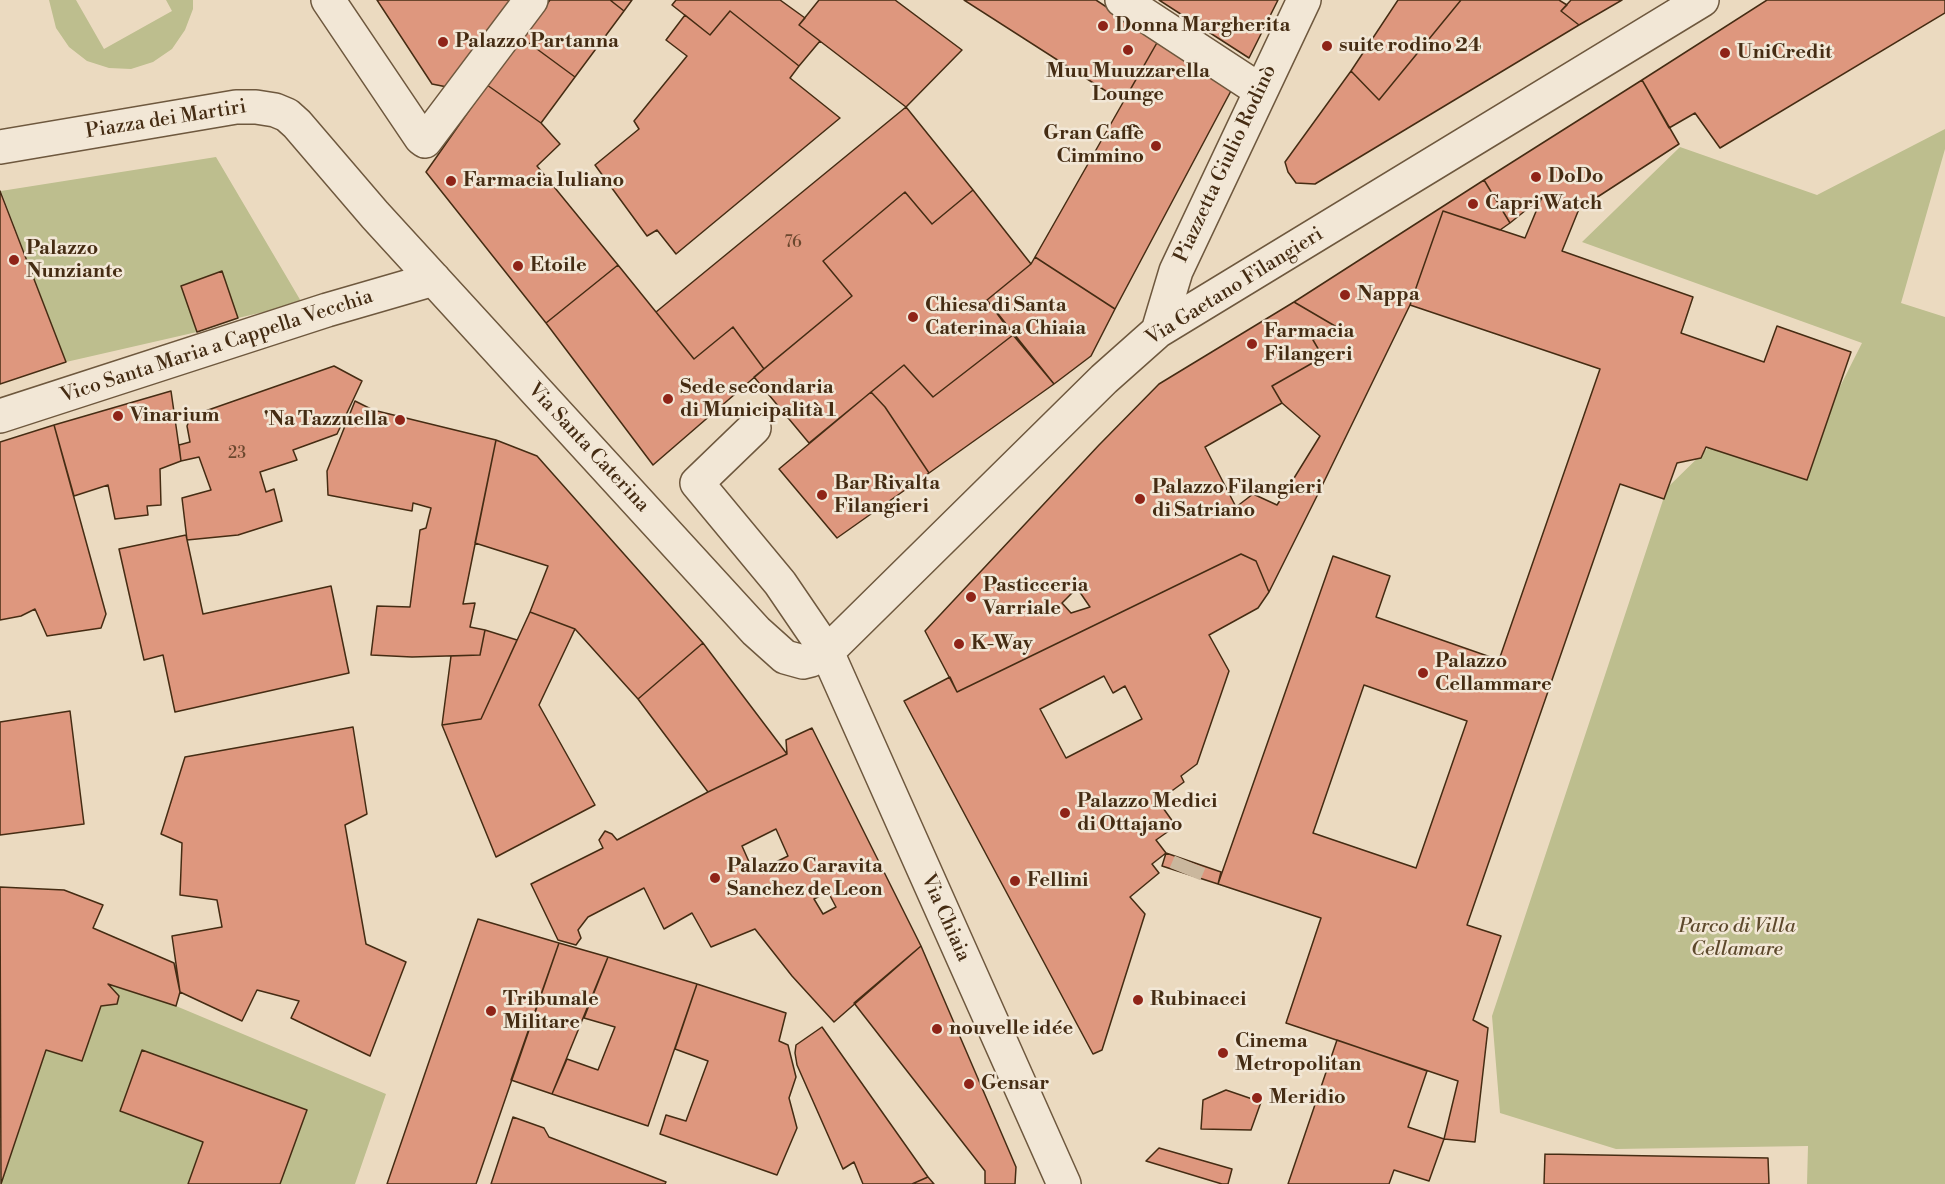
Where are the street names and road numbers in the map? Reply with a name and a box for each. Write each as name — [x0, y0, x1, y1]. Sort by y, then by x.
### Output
street label: Piazzetta Giulio Rodinò — [1170, 61, 1282, 267]
street label: Piazza dei Martiri — [84, 95, 248, 145]
street label: Via Gaetano Filangieri — [1142, 223, 1328, 351]
street label: Vico Santa Maria a Cappella Vecchia — [58, 285, 376, 409]
street label: Via Santa Caterina — [522, 378, 654, 518]
street label: Via Chiaia — [915, 871, 975, 965]

